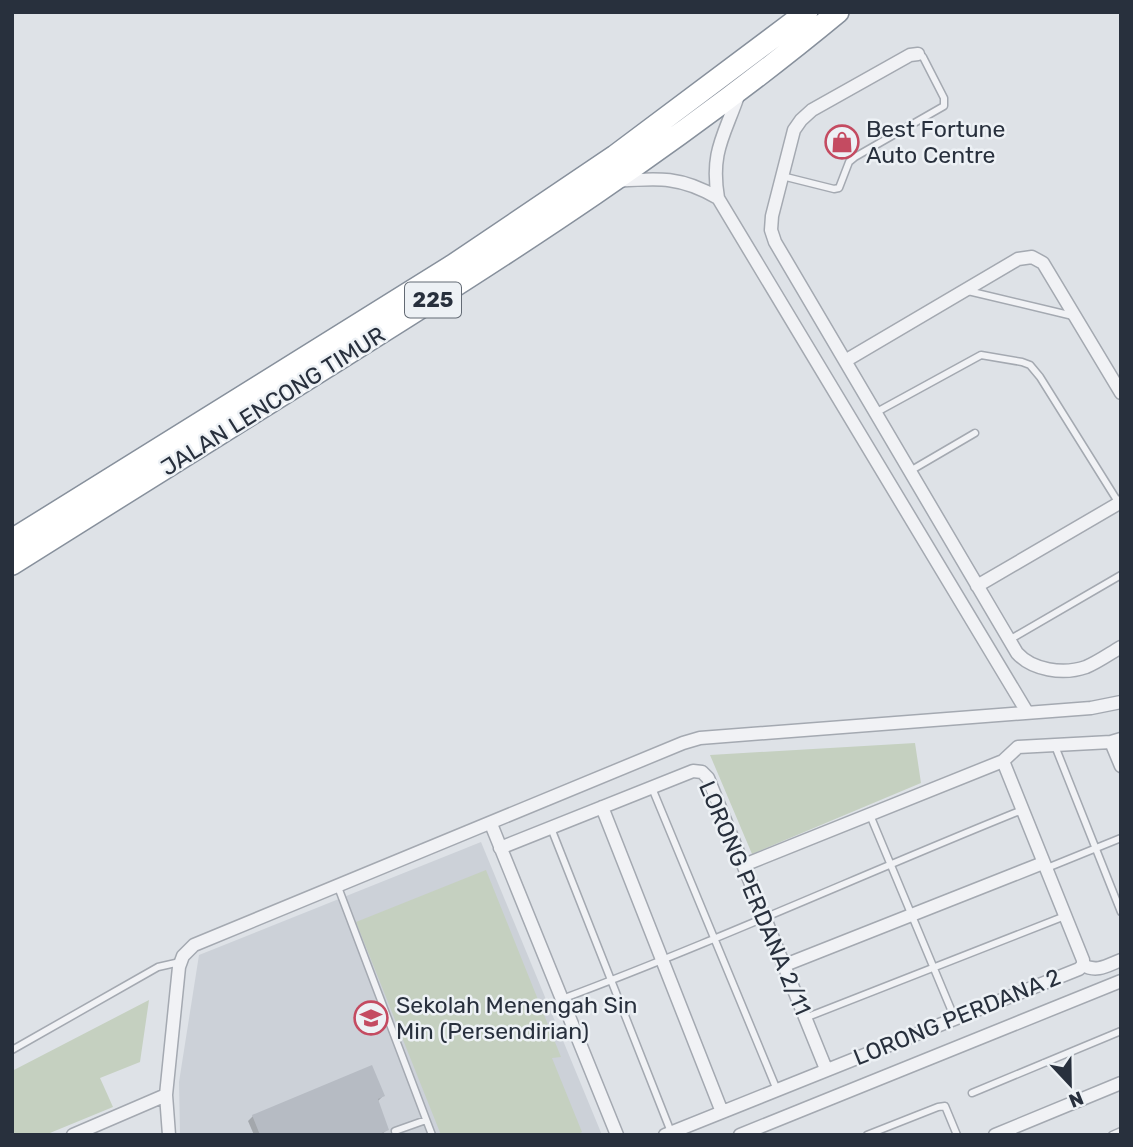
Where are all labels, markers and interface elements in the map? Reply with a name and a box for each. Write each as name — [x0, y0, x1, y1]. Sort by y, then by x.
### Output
place label: Best Fortune Auto Centre — [866, 115, 1005, 169]
shop icon: Best Fortune Auto Centre — [823, 123, 861, 161]
road number: 225 — [405, 282, 461, 318]
street label: JALAN LENCONG TIMUR — [156, 320, 390, 482]
street label: LORONG PERDANA 2/11 — [693, 777, 817, 1019]
street label: LORONG PERDANA 2 — [849, 963, 1065, 1071]
place label: Sekolah Menengah Sin Min (Persendirian) — [396, 991, 637, 1045]
school or university icon: Sekolah Menengah Sin Min (Persendirian) — [352, 999, 390, 1037]
north arrow — [1035, 1049, 1105, 1119]
text: N — [1066, 1086, 1087, 1113]

